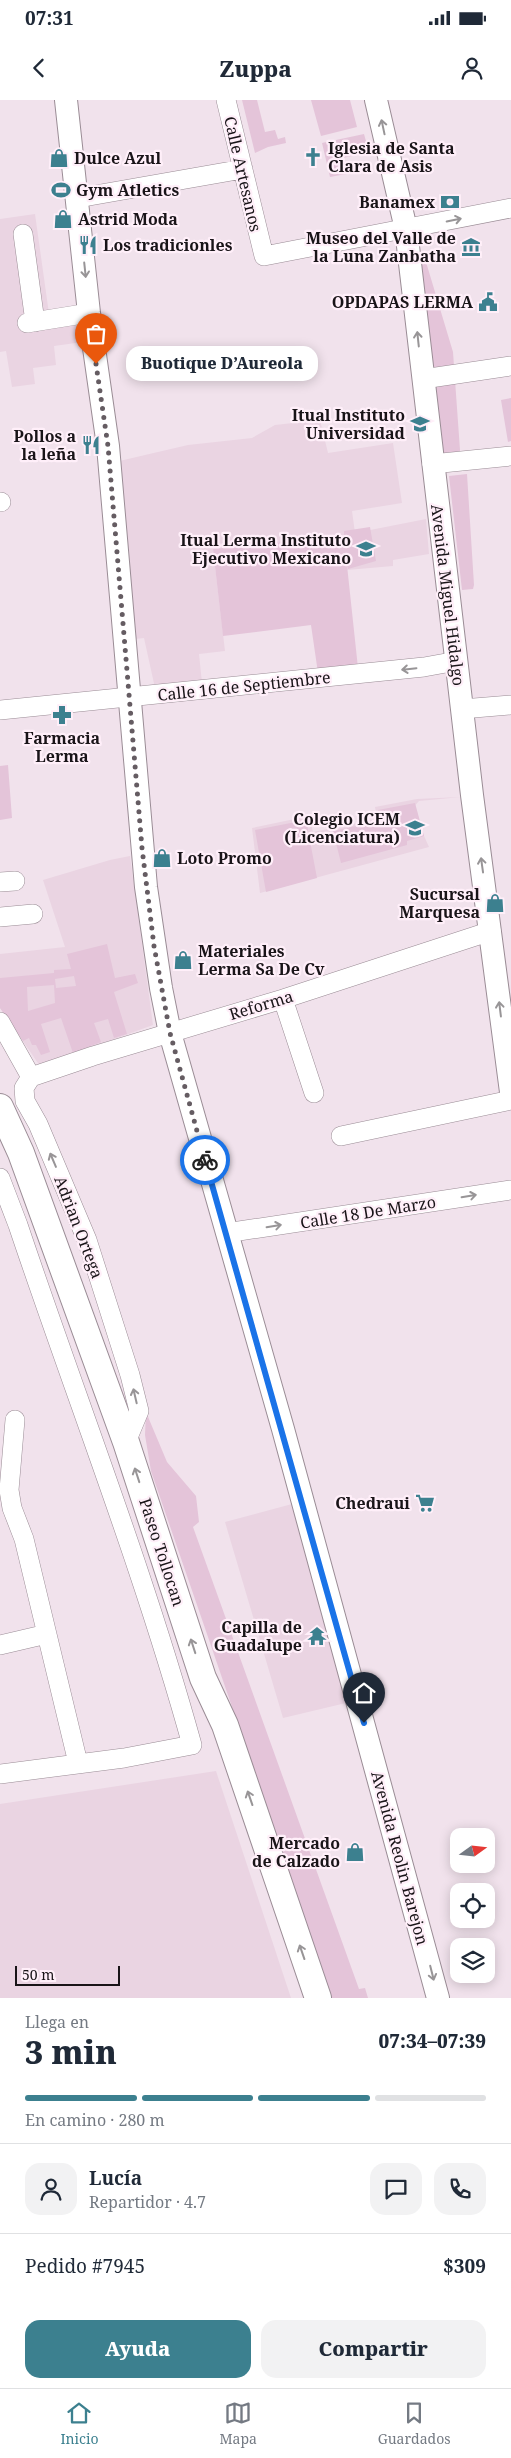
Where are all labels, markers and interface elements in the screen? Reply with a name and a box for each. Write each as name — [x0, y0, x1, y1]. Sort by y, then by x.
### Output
text: 07:31 — [25, 5, 74, 31]
text: Zuppa — [219, 53, 292, 83]
icon: back — [25, 54, 53, 82]
icon: person — [458, 54, 486, 82]
street label: Calle Artesanos — [219, 114, 267, 234]
one-way arrow — [378, 120, 387, 136]
place label: Iglesia de Santa Clara de Asis — [328, 137, 455, 177]
church icon: Iglesia de Santa Clara de Asis — [302, 146, 324, 168]
shop icon: Dulce Azul — [48, 147, 70, 169]
place label: Dulce Azul — [74, 147, 162, 169]
sports icon: Gym Atletics — [50, 179, 72, 201]
place label: Gym Atletics — [76, 179, 179, 201]
place label: Banamex — [359, 191, 436, 213]
bank icon: Banamex — [439, 191, 461, 213]
shop icon: Astrid Moda — [52, 208, 74, 230]
place label: Astrid Moda — [78, 208, 178, 230]
one-way arrow — [446, 215, 462, 224]
place label: Museo del Valle de la Luna Zanbatha — [306, 227, 456, 267]
restaurant icon: Los tradicionles — [77, 234, 99, 256]
place label: Los tradicionles — [103, 234, 233, 256]
museum icon: Museo del Valle de la Luna Zanbatha — [460, 236, 482, 258]
one-way arrow — [80, 262, 90, 278]
place label: OPDAPAS LERMA — [332, 291, 474, 313]
public building icon: OPDAPAS LERMA — [477, 291, 499, 313]
pin — [75, 313, 117, 364]
icon: bag — [82, 320, 110, 348]
one-way arrow — [413, 331, 423, 347]
callout: Buotique D’Aureola — [126, 346, 318, 382]
text: Buotique D’Aureola — [141, 352, 303, 374]
place label: Itual Instituto Universidad — [292, 404, 406, 444]
school or university icon: Itual Instituto Universidad — [409, 413, 431, 435]
place label: Pollos a la leña — [13, 425, 76, 465]
restaurant icon: Pollos a la leña — [80, 434, 102, 456]
street label: Avenida Miguel Hidalgo — [426, 503, 470, 687]
place label: Itual Lerma Instituto Ejecutivo Mexicano — [180, 529, 351, 569]
school or university icon: Itual Lerma Instituto Ejecutivo Mexicano — [355, 538, 377, 560]
one-way arrow — [401, 664, 417, 673]
street label: Calle 16 de Septiembre — [157, 666, 331, 706]
pharmacy icon: Farmacia Lerma — [51, 704, 73, 726]
place label: Farmacia Lerma — [24, 727, 101, 767]
place label: Colegio ICEM (Licenciatura) — [284, 808, 400, 848]
school or university icon: Colegio ICEM (Licenciatura) — [404, 817, 426, 839]
shop icon: Loto Promo — [151, 847, 173, 869]
place label: Loto Promo — [177, 847, 272, 869]
one-way arrow — [476, 857, 486, 873]
place label: Sucursal Marquesa — [399, 883, 480, 923]
shop icon: Sucursal Marquesa — [484, 892, 506, 914]
place label: Materiales Lerma Sa De Cv — [198, 940, 325, 980]
shop icon: Materiales Lerma Sa De Cv — [172, 949, 194, 971]
street label: Reforma — [226, 985, 296, 1025]
one-way arrow — [495, 1001, 505, 1017]
courier — [180, 1135, 230, 1185]
icon: bike — [191, 1146, 219, 1174]
one-way arrow — [48, 1153, 58, 1168]
street label: Adrian Ortega — [49, 1173, 109, 1281]
street label: Calle 18 De Marzo — [299, 1190, 437, 1234]
one-way arrow — [461, 1191, 477, 1201]
one-way arrow — [265, 1221, 281, 1231]
one-way arrow — [130, 1388, 139, 1404]
one-way arrow — [132, 1468, 141, 1483]
place label: Chedraui — [335, 1492, 410, 1514]
supermarket icon: Chedraui — [414, 1492, 436, 1514]
street label: Paseo Tollocan — [134, 1495, 190, 1609]
place label: Capilla de Guadalupe — [214, 1616, 302, 1656]
temple icon: Capilla de Guadalupe — [306, 1625, 328, 1647]
one-way arrow — [188, 1639, 197, 1654]
pin — [343, 1672, 385, 1723]
icon: home — [350, 1679, 378, 1707]
street label: Avenida Reolin Barejon — [366, 1769, 434, 1947]
one-way arrow — [245, 1791, 254, 1806]
north arrow — [450, 1828, 495, 1872]
map controls — [450, 1828, 495, 1983]
place label: Mercado de Calzado — [252, 1832, 340, 1872]
shop icon: Mercado de Calzado — [344, 1841, 366, 1863]
button: locate — [450, 1883, 495, 1928]
button: layers — [450, 1938, 495, 1983]
one-way arrow — [297, 1944, 307, 1960]
scale bar — [15, 1963, 120, 1986]
text: 50 m — [22, 1965, 55, 1984]
one-way arrow — [427, 1965, 437, 1981]
text: Llega en — [25, 2011, 89, 2033]
text: 07:34–07:39 — [378, 2028, 486, 2054]
text: 3 min — [25, 2030, 117, 2073]
text: En camino · 280 m — [25, 2109, 165, 2131]
button: person — [25, 2163, 77, 2215]
button: chat — [370, 2163, 422, 2215]
button: phone — [434, 2163, 486, 2215]
text: Lucía — [89, 2165, 142, 2191]
text: Repartidor · 4.7 — [89, 2191, 206, 2213]
text: Pedido #7945 — [25, 2253, 145, 2279]
text: $309 — [443, 2253, 486, 2279]
button: Ayuda — [25, 2320, 251, 2378]
button: Compartir — [261, 2320, 486, 2378]
tab: Inicio — [60, 2399, 99, 2448]
tab: Mapa — [219, 2399, 257, 2448]
tab: Guardados — [378, 2399, 451, 2448]

